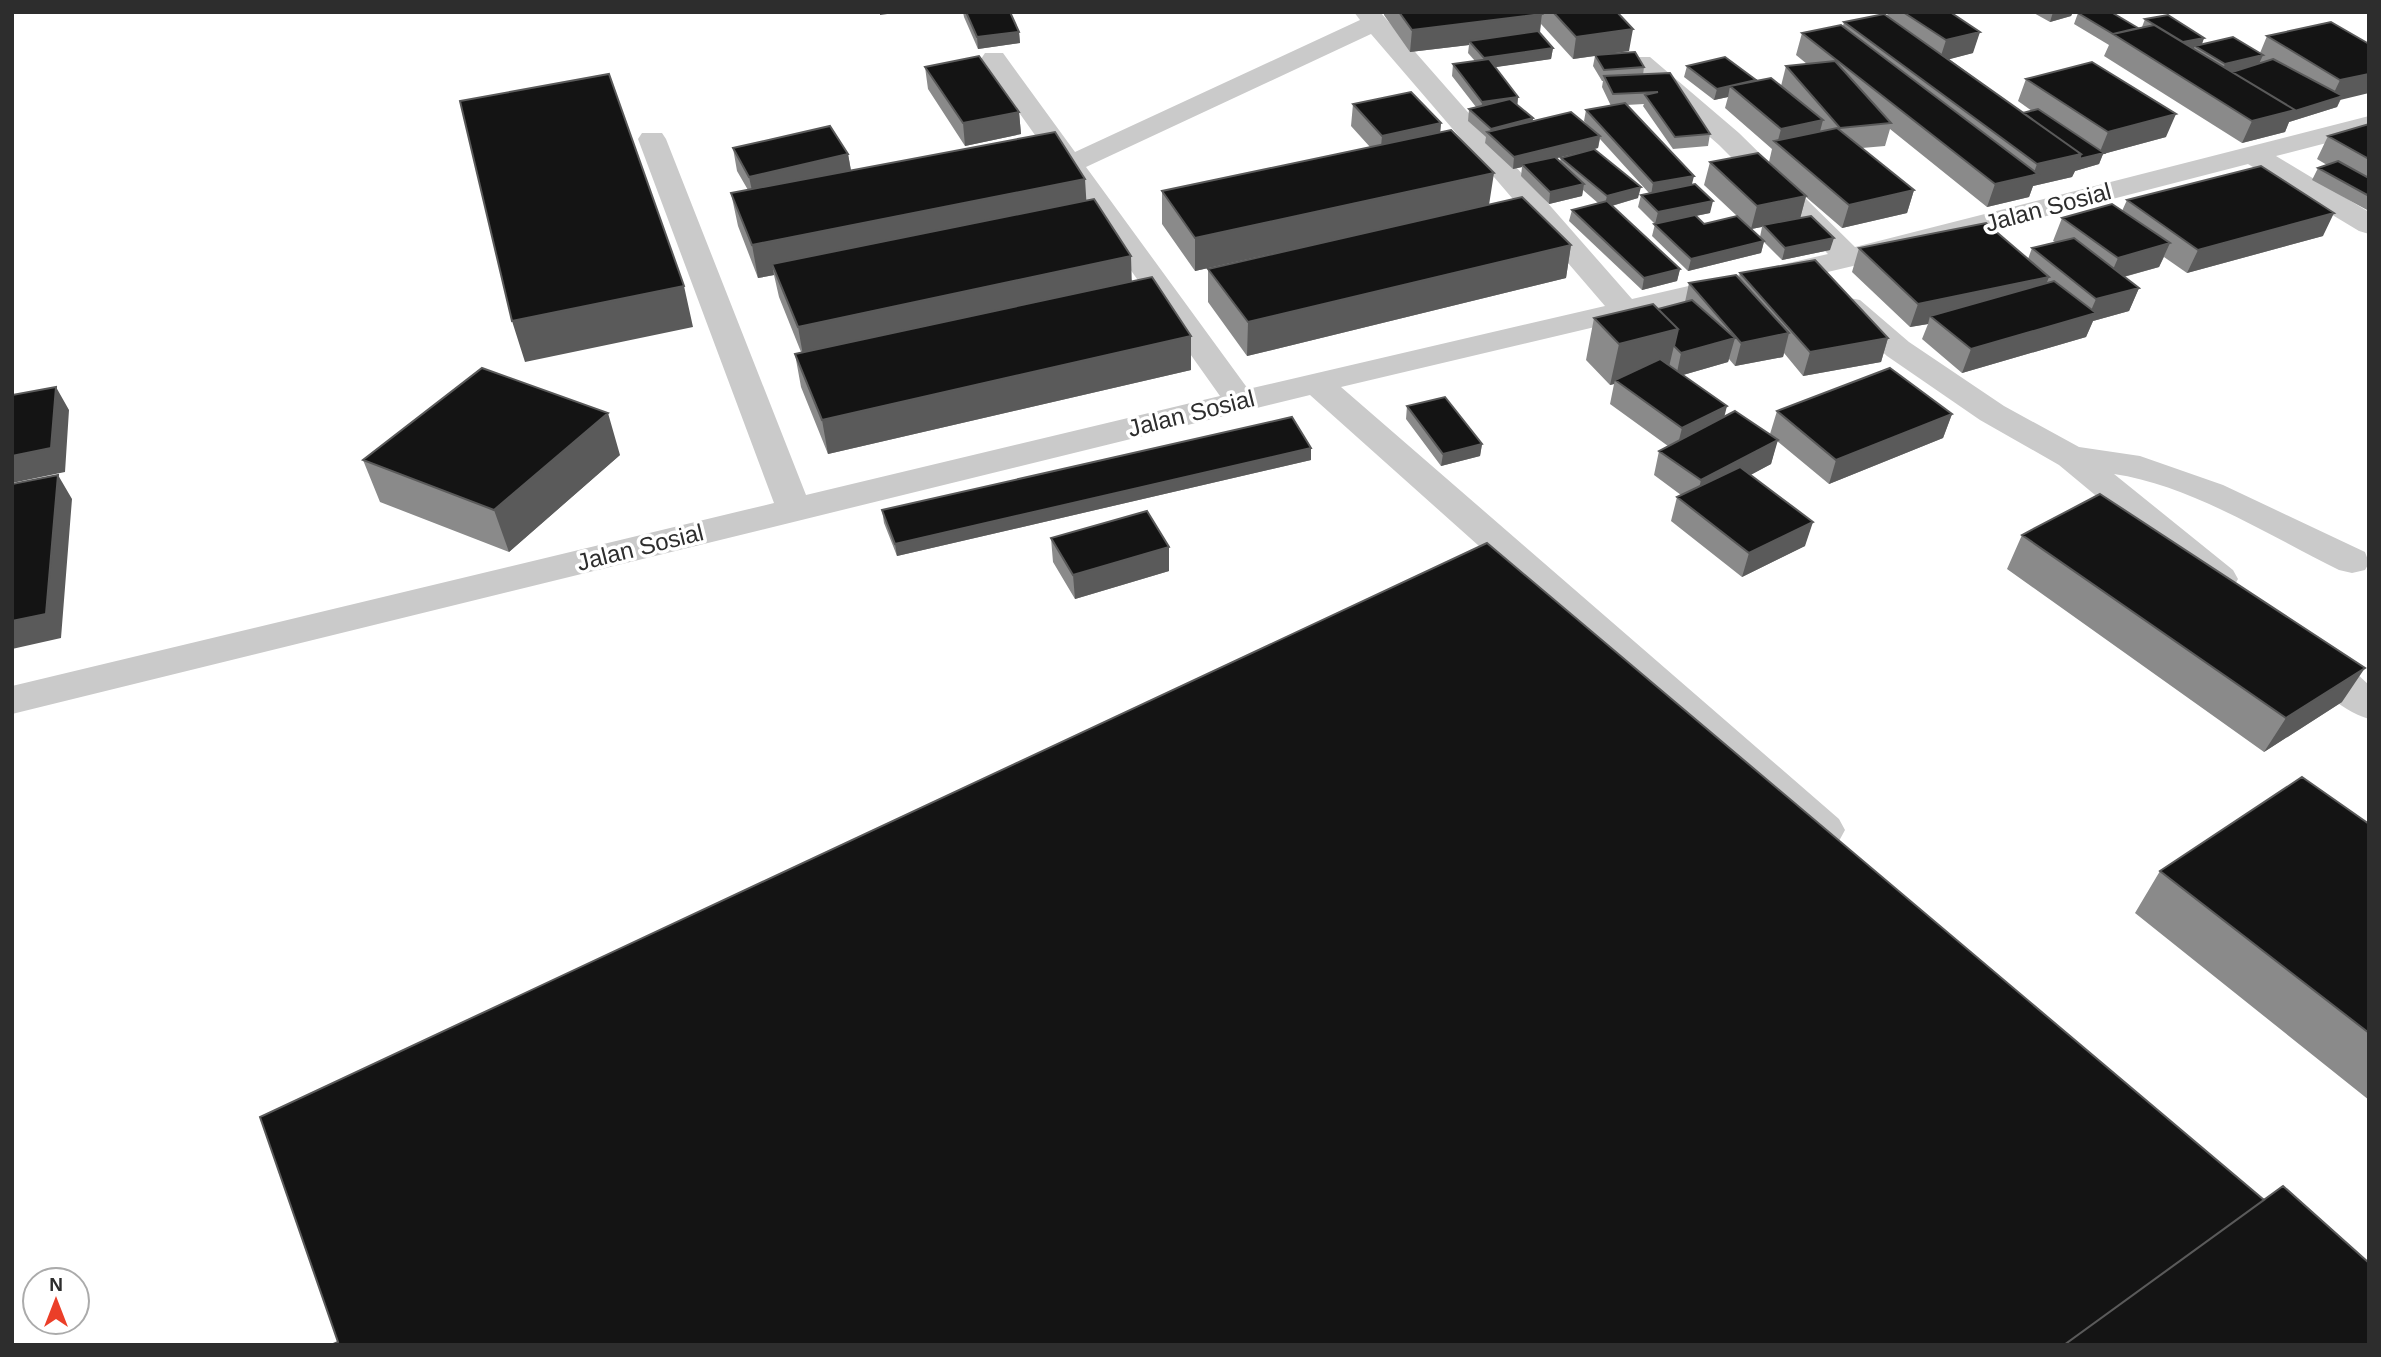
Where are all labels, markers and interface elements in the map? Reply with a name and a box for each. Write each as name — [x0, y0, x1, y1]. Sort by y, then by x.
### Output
street label: Jalan Sosial — [1982, 177, 2114, 237]
street label: Jalan Sosial — [1125, 384, 1257, 442]
street label: Jalan Sosial — [574, 518, 706, 576]
north arrow — [21, 1266, 91, 1336]
text: N — [49, 1274, 63, 1295]

